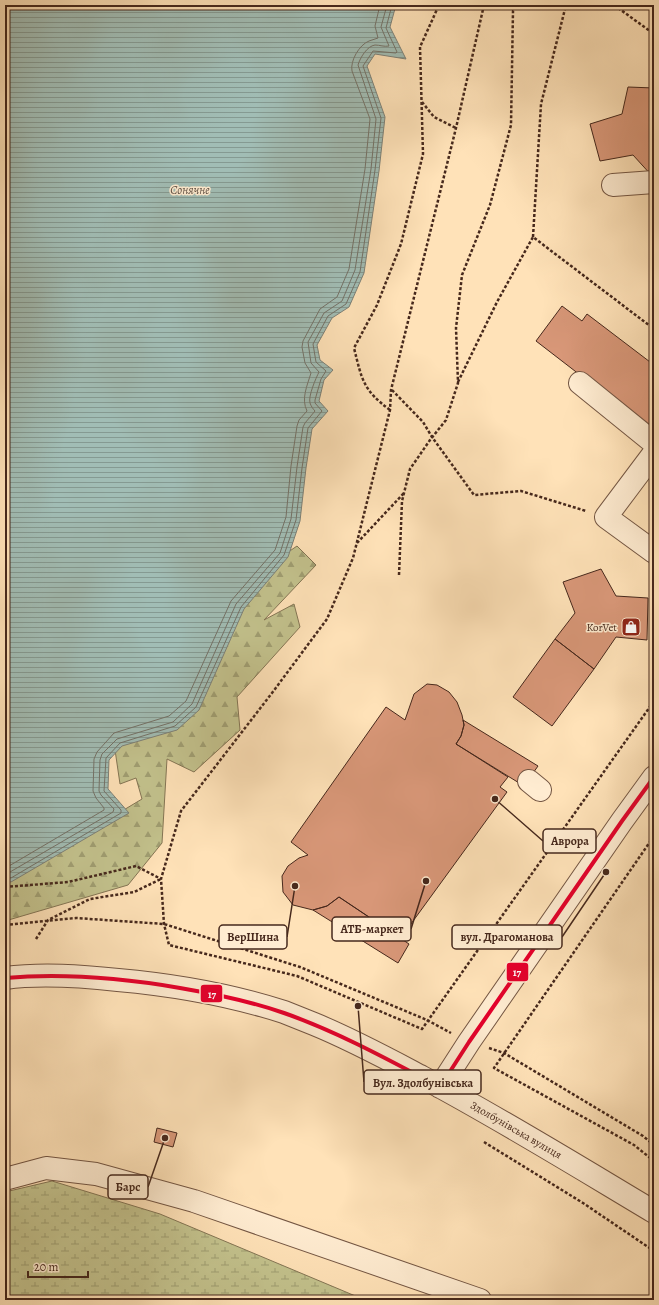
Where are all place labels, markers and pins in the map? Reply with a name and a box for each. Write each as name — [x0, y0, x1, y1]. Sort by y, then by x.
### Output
shop icon: KorVet — [620, 616, 642, 638]
place label: KorVet — [587, 620, 617, 635]
callout: Аврора — [543, 829, 596, 853]
callout: АТБ-маркет — [332, 917, 411, 941]
callout: ВерШина — [219, 925, 287, 949]
callout: вул. Драгоманова — [452, 925, 562, 949]
callout: Вул. Здолбунівська — [364, 1070, 481, 1094]
callout: Барс — [108, 1175, 148, 1199]

